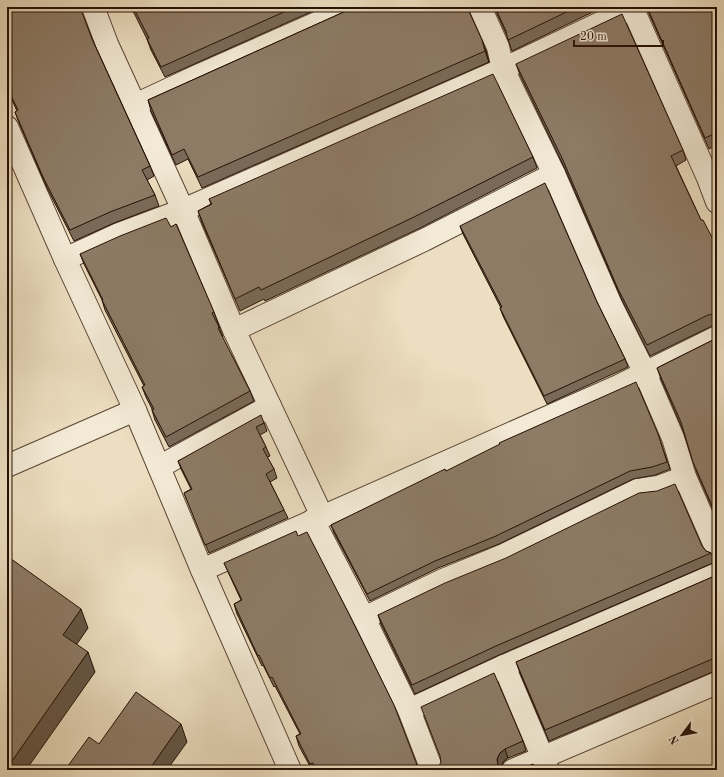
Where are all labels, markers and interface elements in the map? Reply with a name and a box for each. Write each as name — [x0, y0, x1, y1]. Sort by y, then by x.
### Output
scale bar — [574, 22, 663, 48]
text: 20 m — [580, 31, 607, 43]
north arrow — [662, 715, 702, 755]
text: N — [668, 733, 682, 746]

